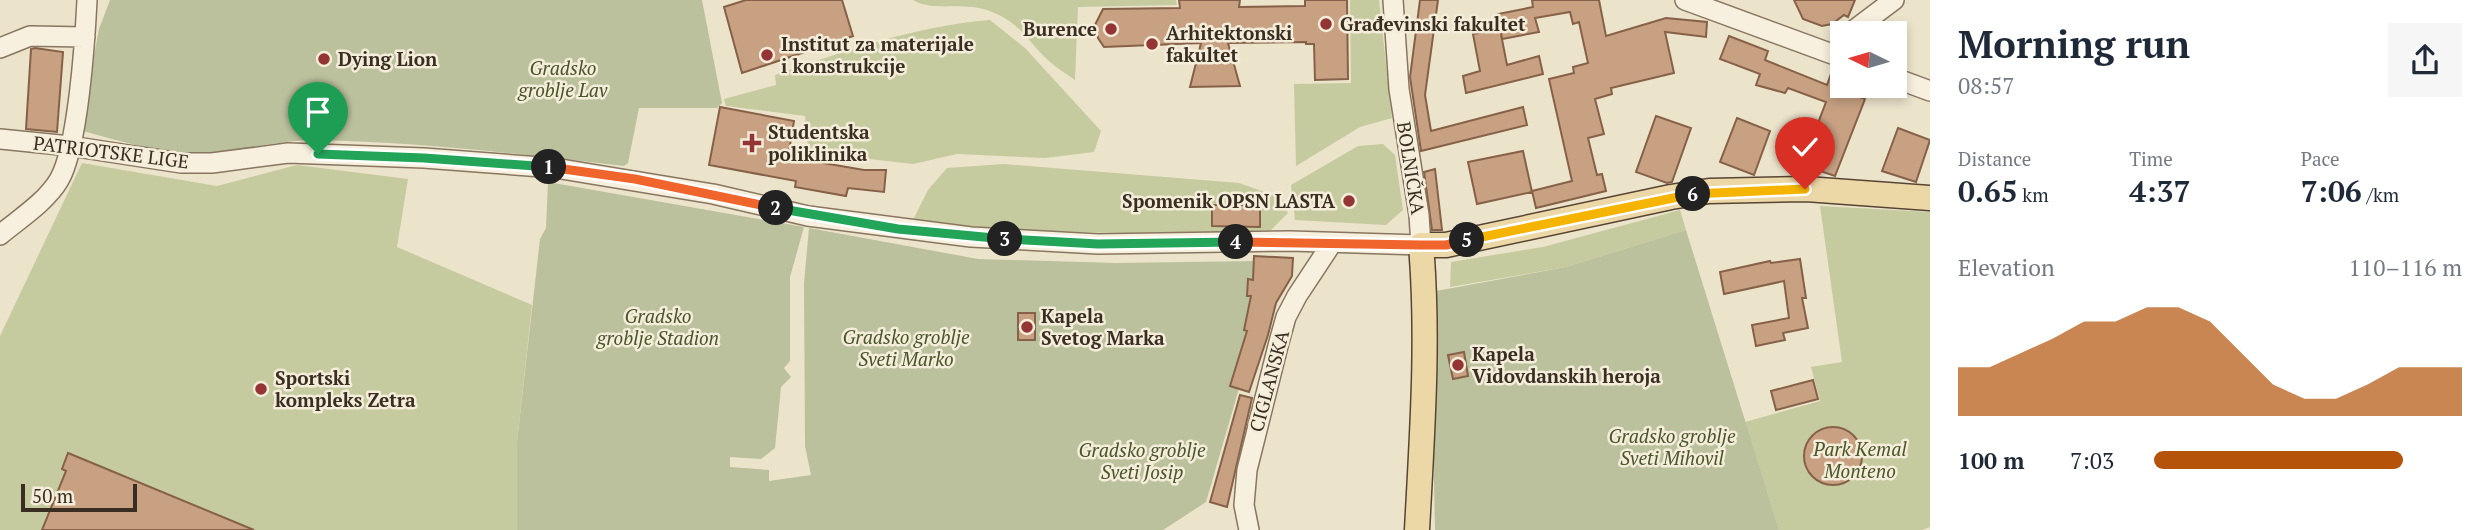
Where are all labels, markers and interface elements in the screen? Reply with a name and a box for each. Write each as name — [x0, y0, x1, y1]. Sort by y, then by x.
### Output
place label: Građevinski fakultet — [1340, 11, 1526, 36]
place label: Burence — [1023, 16, 1097, 41]
marker: Građevinski fakultet — [1318, 16, 1334, 32]
text: Morning run — [1958, 19, 2190, 69]
place label: Arhitektonski fakultet — [1166, 20, 1292, 67]
marker: Burence — [1103, 21, 1119, 37]
north arrow — [1830, 21, 1908, 98]
map controls — [1830, 21, 1907, 98]
button: share — [2388, 23, 2462, 97]
place label: Institut za materijale i konstrukcije — [781, 31, 974, 78]
marker: Arhitektonski fakultet — [1144, 36, 1160, 52]
place label: Dying Lion — [338, 46, 438, 71]
marker: Institut za materijale i konstrukcije — [759, 47, 775, 63]
marker: Dying Lion — [316, 51, 332, 67]
park label: Gradsko groblje Lav — [517, 55, 608, 102]
text: 08:57 — [1958, 70, 2015, 101]
pin — [288, 82, 348, 154]
icon: arrive — [299, 93, 337, 131]
pin — [1775, 117, 1835, 189]
place label: Studentska poliklinika — [768, 119, 870, 166]
street label: BOLNIČKA — [1392, 120, 1431, 216]
icon: check — [1786, 128, 1824, 166]
street label: PATRIOTSKE LIGE — [32, 130, 190, 173]
marker: Studentska poliklinika — [742, 133, 762, 153]
text: Distance — [1958, 146, 2031, 171]
text: Time — [2129, 146, 2173, 171]
text: Pace — [2301, 146, 2340, 171]
pin: 1 — [532, 150, 566, 184]
text: 1 — [543, 154, 554, 179]
text: 0.65 — [1958, 171, 2018, 211]
text: 4:37 — [2129, 171, 2190, 211]
text: 7:06 — [2301, 171, 2362, 211]
pin: 6 — [1676, 176, 1710, 212]
text: 6 — [1687, 181, 1698, 206]
text: km — [2018, 182, 2049, 207]
text: /km — [2362, 182, 2399, 207]
place label: Spomenik OPSN LASTA — [1122, 188, 1335, 213]
pin: 2 — [758, 190, 794, 226]
marker: Spomenik OPSN LASTA — [1341, 193, 1357, 209]
text: 2 — [770, 195, 781, 220]
pin: 3 — [988, 222, 1023, 256]
pin: 5 — [1450, 222, 1484, 258]
pin: 4 — [1218, 224, 1254, 260]
text: 3 — [999, 226, 1010, 251]
text: 5 — [1461, 227, 1472, 252]
text: 4 — [1230, 229, 1241, 254]
text: Elevation — [1958, 252, 2055, 283]
text: 110–116 m — [2349, 252, 2462, 283]
park label: Gradsko groblje Stadion — [595, 303, 719, 350]
place label: Kapela Svetog Marka — [1041, 303, 1165, 350]
marker: Kapela Svetog Marka — [1019, 319, 1035, 335]
park label: Gradsko groblje Sveti Marko — [842, 324, 970, 371]
street label: CIGLANSKA — [1243, 327, 1294, 434]
place label: Kapela Vidovdanskih heroja — [1472, 341, 1661, 388]
marker: Kapela Vidovdanskih heroja — [1450, 357, 1466, 373]
place label: Sportski kompleks Zetra — [275, 365, 416, 412]
marker: Sportski kompleks Zetra — [253, 381, 269, 397]
park label: Gradsko groblje Sveti Mihovil — [1608, 423, 1736, 470]
park label: Park Кemal Monteno — [1812, 436, 1907, 483]
park label: Gradsko groblje Sveti Josip — [1078, 437, 1206, 484]
text: 100 m — [1958, 445, 2024, 476]
text: 7:03 — [2070, 445, 2114, 476]
scale bar — [21, 481, 136, 513]
text: 50 m — [32, 483, 73, 508]

